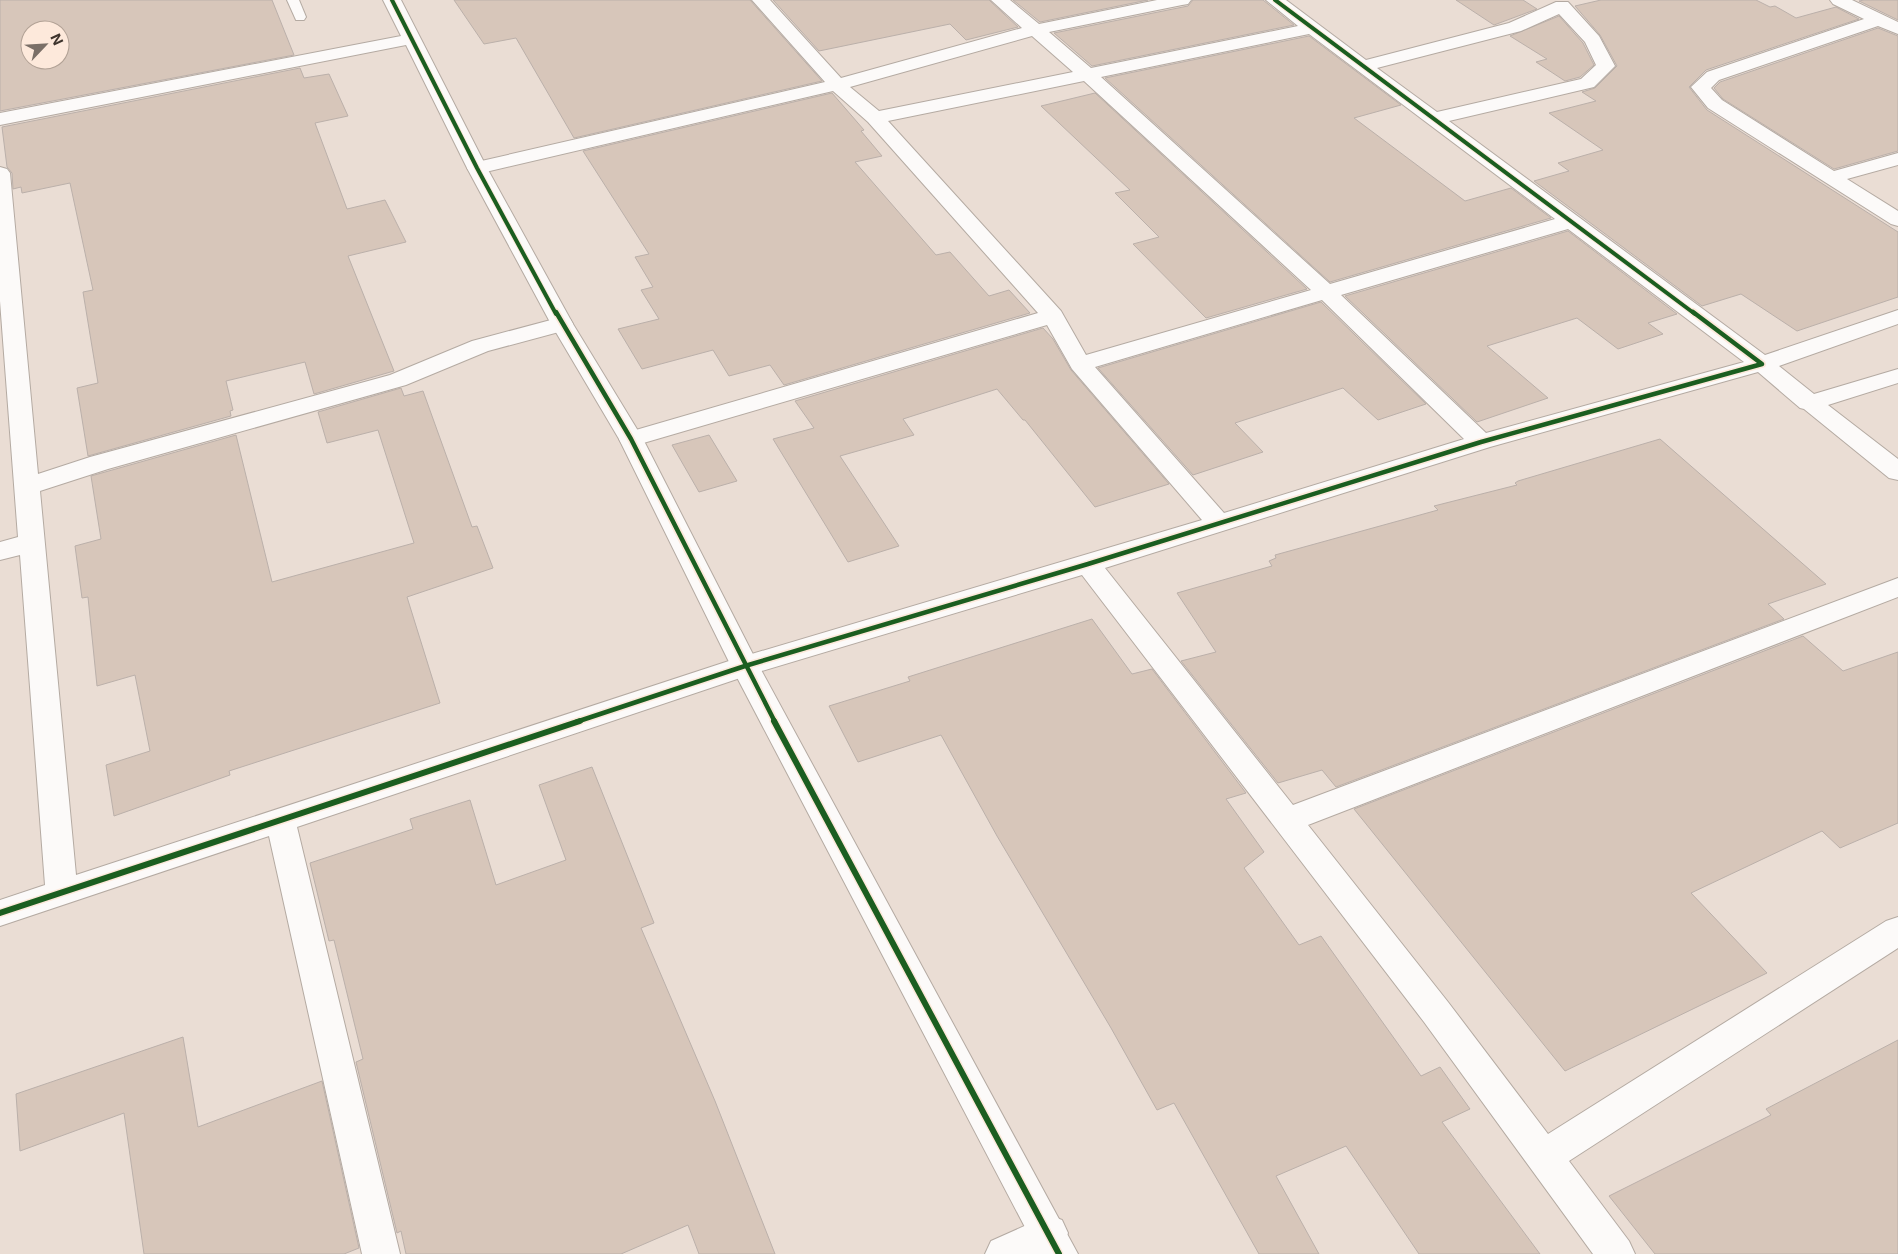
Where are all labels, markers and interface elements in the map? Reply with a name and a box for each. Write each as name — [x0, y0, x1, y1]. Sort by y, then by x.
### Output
north arrow — [20, 20, 70, 70]
text: N — [47, 31, 67, 48]

